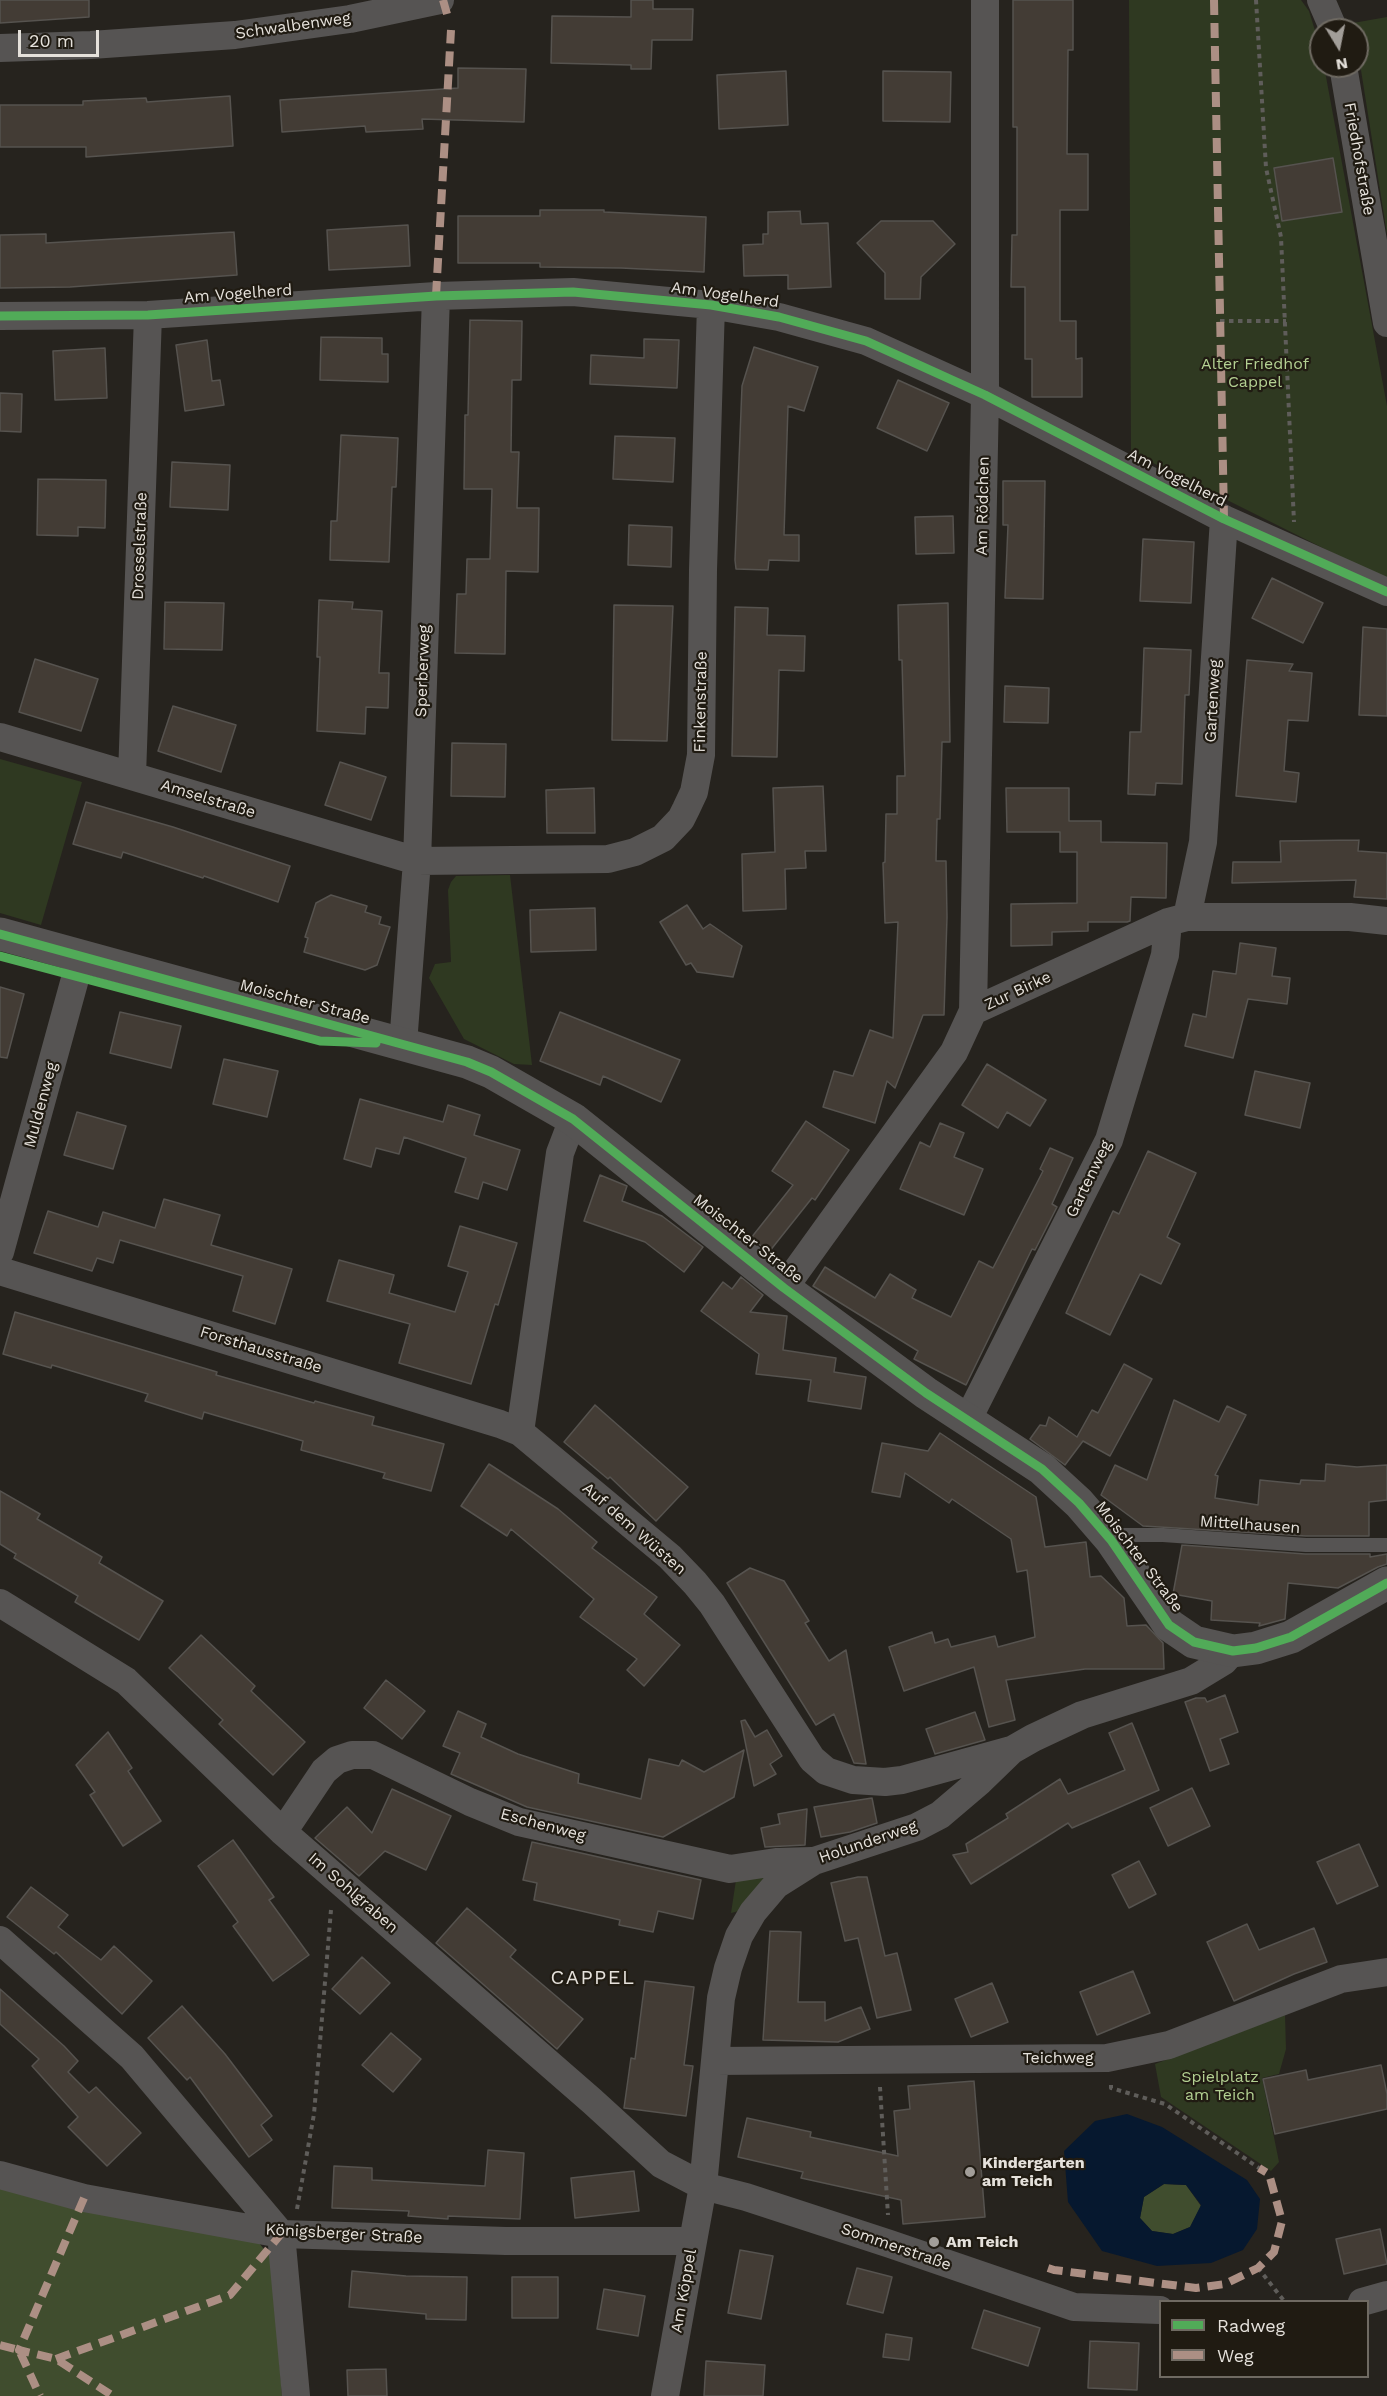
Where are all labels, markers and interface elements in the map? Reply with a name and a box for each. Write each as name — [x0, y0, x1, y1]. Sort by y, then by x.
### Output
street label: Schwalbenweg — [234, 8, 352, 44]
scale bar — [21, 18, 102, 56]
north arrow — [1309, 18, 1369, 78]
text: 20 m — [29, 30, 74, 51]
text: N — [1334, 54, 1349, 75]
street label: Friedhofstraße — [1340, 101, 1378, 217]
street label: Am Vogelherd — [670, 278, 780, 312]
street label: Am Vogelherd — [183, 281, 293, 307]
park label: Alter Friedhof Cappel — [1201, 354, 1309, 392]
street label: Am Vogelherd — [1124, 445, 1230, 511]
street label: Am Rödchen — [973, 456, 993, 556]
street label: Drosselstraße — [129, 492, 151, 600]
street label: Sperberweg — [412, 624, 434, 718]
street label: Finkenstraße — [691, 651, 711, 753]
street label: Gartenweg — [1201, 659, 1225, 743]
street label: Amselstraße — [158, 775, 258, 823]
street label: Zur Birke — [982, 967, 1054, 1015]
street label: Moischter Straße — [238, 975, 372, 1029]
street label: Muldenweg — [20, 1060, 62, 1150]
street label: Gartenweg — [1062, 1137, 1116, 1221]
street label: Moischter Straße — [689, 1190, 807, 1288]
street label: Forsthausstraße — [198, 1322, 324, 1378]
street label: Auf dem Wüsten — [578, 1479, 690, 1579]
street label: Moischter Straße — [1091, 1498, 1187, 1616]
street label: Mittelhausen — [1199, 1512, 1301, 1538]
street label: Eschenweg — [498, 1804, 588, 1846]
street label: Holunderweg — [816, 1816, 920, 1868]
street label: Im Sohlgraben — [304, 1849, 402, 1937]
district label: CAPPEL — [550, 1966, 636, 1990]
street label: Teichweg — [1023, 2048, 1093, 2068]
park label: Spielplatz am Teich — [1181, 2067, 1259, 2105]
place label: Kindergarten am Teich — [982, 2153, 1085, 2191]
marker: Kindergarten am Teich — [963, 2165, 977, 2179]
street label: Sommerstraße — [838, 2219, 954, 2275]
street label: Königsberger Straße — [265, 2220, 423, 2248]
place label: Am Teich — [946, 2232, 1018, 2252]
marker: Am Teich — [927, 2235, 941, 2249]
street label: Am Köppel — [667, 2248, 701, 2334]
legend — [1159, 2300, 1369, 2378]
text: Radweg — [1217, 2315, 1285, 2336]
text: Weg — [1217, 2345, 1254, 2366]

